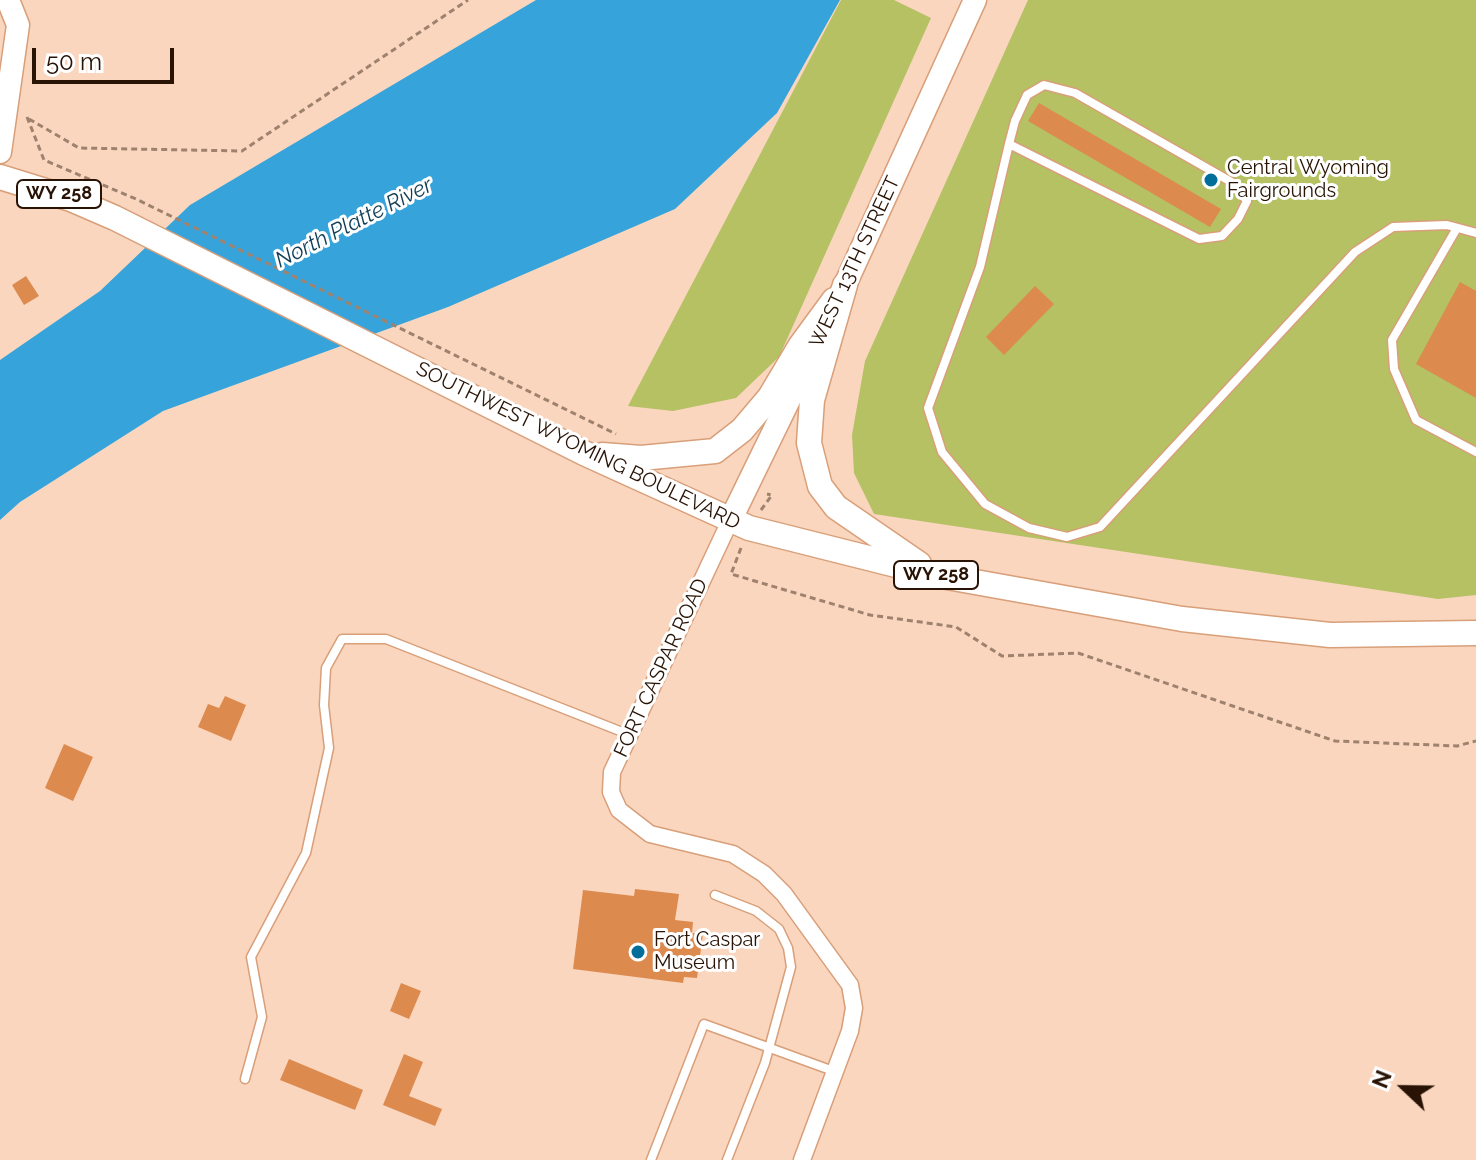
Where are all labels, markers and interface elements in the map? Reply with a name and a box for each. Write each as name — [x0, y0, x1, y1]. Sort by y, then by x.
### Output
scale bar — [36, 32, 178, 82]
text: 50 m — [46, 47, 102, 76]
place label: Central Wyoming Fairgrounds — [1227, 156, 1389, 203]
marker: Central Wyoming Fairgrounds — [1202, 171, 1220, 189]
water label: North Platte River — [271, 172, 437, 274]
street label: WEST 13TH STREET — [805, 172, 905, 352]
road number: WY 258 — [17, 180, 101, 208]
street label: SOUTHWEST WYOMING BOULEVARD — [412, 357, 744, 535]
road number: WY 258 — [894, 561, 978, 589]
street label: FORT CASPAR ROAD — [609, 575, 713, 761]
place label: Fort Caspar Museum — [654, 928, 760, 975]
marker: Fort Caspar Museum — [629, 943, 647, 961]
north arrow — [1364, 1048, 1444, 1128]
text: N — [1367, 1066, 1397, 1092]

